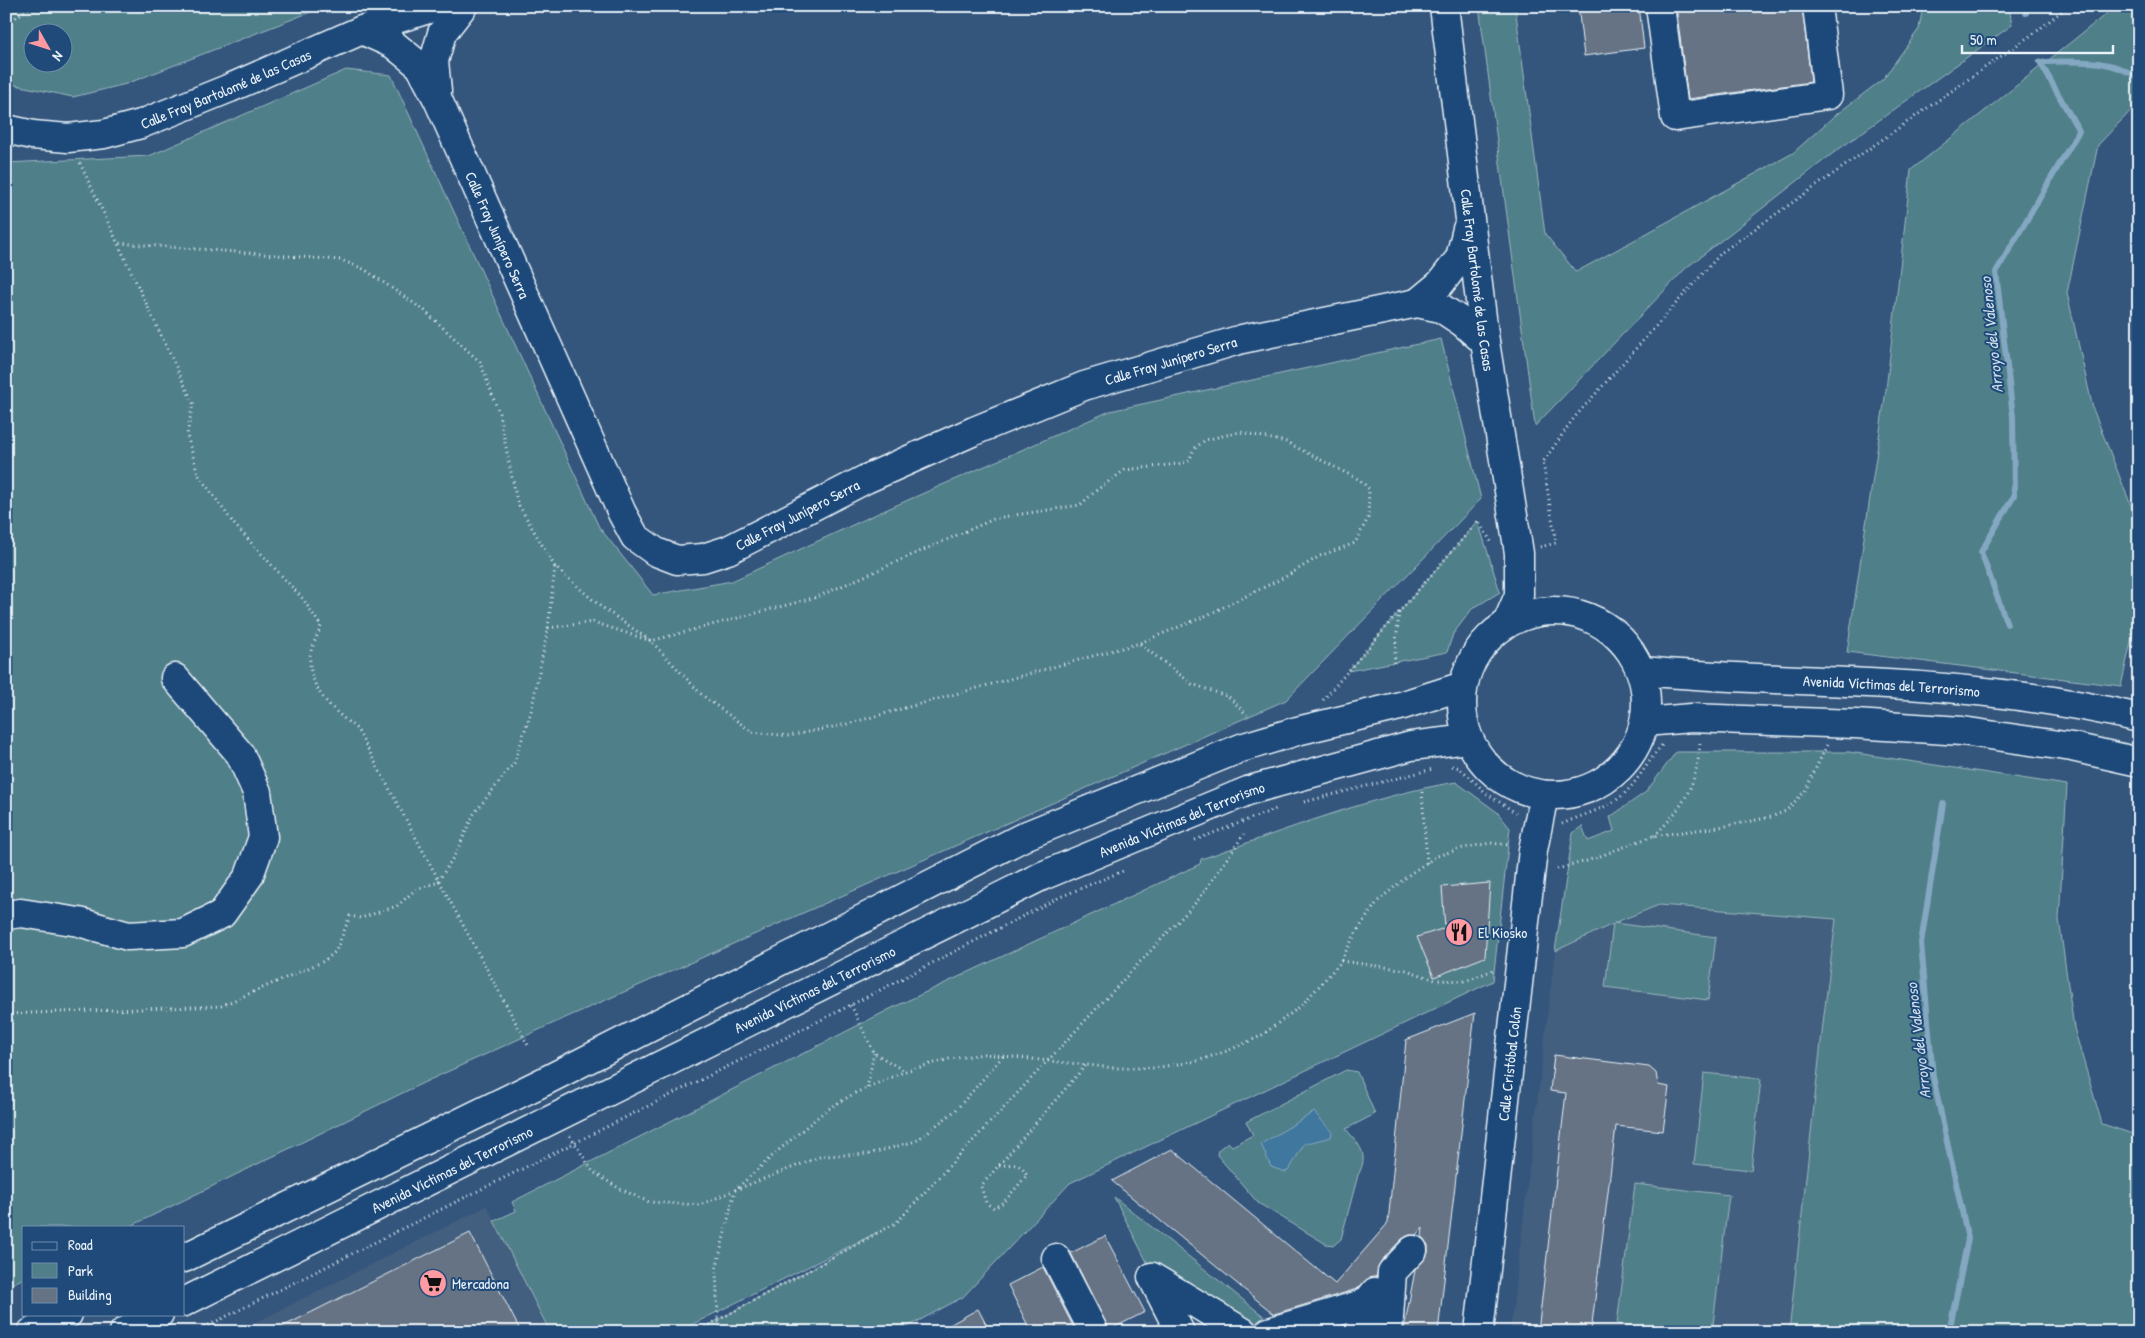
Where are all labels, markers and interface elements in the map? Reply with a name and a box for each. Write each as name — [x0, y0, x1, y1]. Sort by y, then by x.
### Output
north arrow — [22, 22, 72, 72]
scale bar — [1962, 22, 2114, 54]
text: 50 m — [1970, 29, 1997, 50]
street label: Calle Fray Bartolomé de las Casas — [137, 43, 314, 134]
text: N — [48, 48, 68, 66]
street label: Calle Fray Junípero Serra — [461, 168, 536, 302]
street label: Calle Fray Bartolomé de las Casas — [1456, 188, 1500, 373]
water label: Arroyo del Valenoso — [1974, 275, 2008, 394]
street label: Calle Fray Junípero Serra — [1102, 331, 1239, 390]
street label: Calle Fray Junípero Serra — [731, 474, 863, 555]
street label: Avenida Víctimas del Terrorismo — [1803, 670, 1981, 702]
street label: Avenida Víctimas del Terrorismo — [1096, 776, 1267, 862]
restaurant icon: El Kiosko — [1444, 917, 1474, 947]
place label: El Kiosko — [1478, 922, 1527, 943]
street label: Avenida Víctimas del Terrorismo — [730, 940, 899, 1038]
water label: Arroyo del Valenoso — [1900, 980, 1936, 1100]
street label: Calle Cristóbal Colón — [1492, 1005, 1526, 1122]
street label: Avenida Víctimas del Terrorismo — [368, 1120, 536, 1218]
legend — [22, 1226, 185, 1316]
text: Road — [68, 1234, 93, 1255]
text: Park — [68, 1260, 93, 1281]
supermarket icon: Mercadona — [418, 1268, 448, 1298]
place label: Mercadona — [452, 1273, 509, 1294]
text: Building — [68, 1284, 112, 1305]

